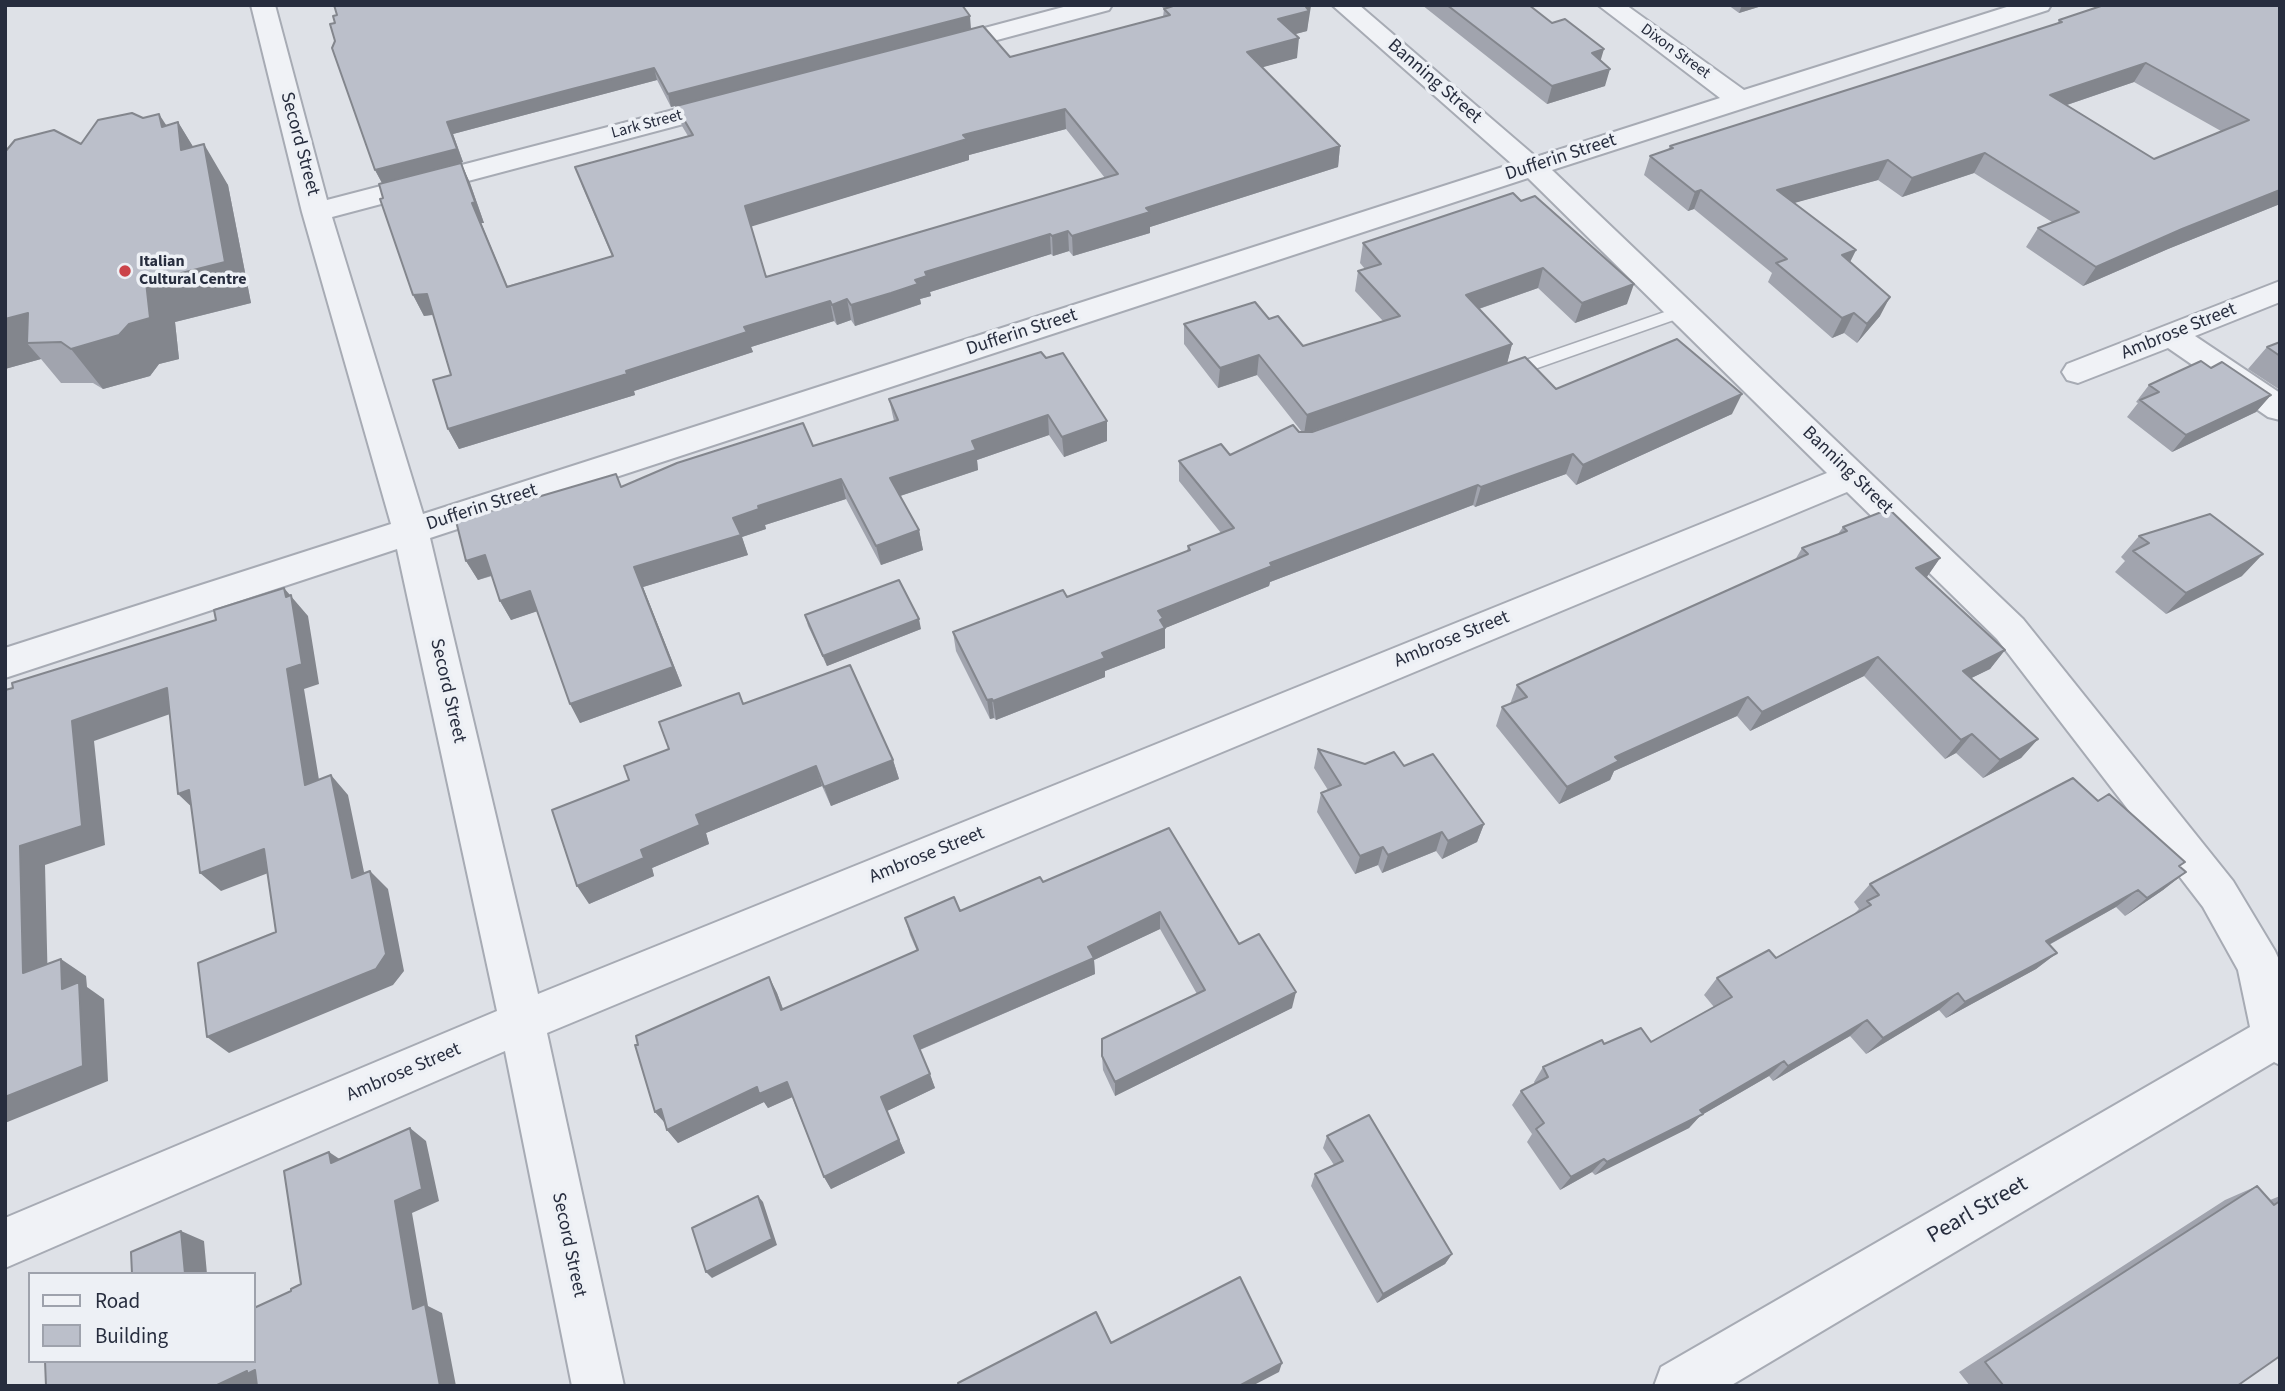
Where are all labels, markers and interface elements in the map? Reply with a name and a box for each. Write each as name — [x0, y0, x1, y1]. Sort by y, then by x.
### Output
street label: Dixon Street — [1636, 20, 1714, 84]
street label: Banning Street — [1382, 35, 1486, 129]
street label: Secord Street — [274, 90, 324, 198]
street label: Lark Street — [609, 106, 685, 144]
street label: Dufferin Street — [1503, 129, 1619, 187]
place label: Italian Cultural Centre — [139, 252, 247, 290]
marker: Italian Cultural Centre — [117, 263, 133, 279]
street label: Ambrose Street — [2118, 299, 2240, 365]
street label: Dufferin Street — [964, 304, 1080, 362]
street label: Banning Street — [1797, 422, 1897, 520]
street label: Dufferin Street — [424, 479, 540, 537]
street label: Ambrose Street — [1391, 607, 1513, 673]
street label: Secord Street — [424, 637, 470, 745]
street label: Ambrose Street — [866, 823, 988, 889]
street label: Ambrose Street — [343, 1039, 465, 1107]
street label: Pearl Street — [1923, 1171, 2033, 1251]
street label: Secord Street — [546, 1191, 590, 1299]
legend — [28, 1272, 256, 1363]
text: Road — [95, 1286, 140, 1316]
text: Building — [95, 1321, 168, 1351]

